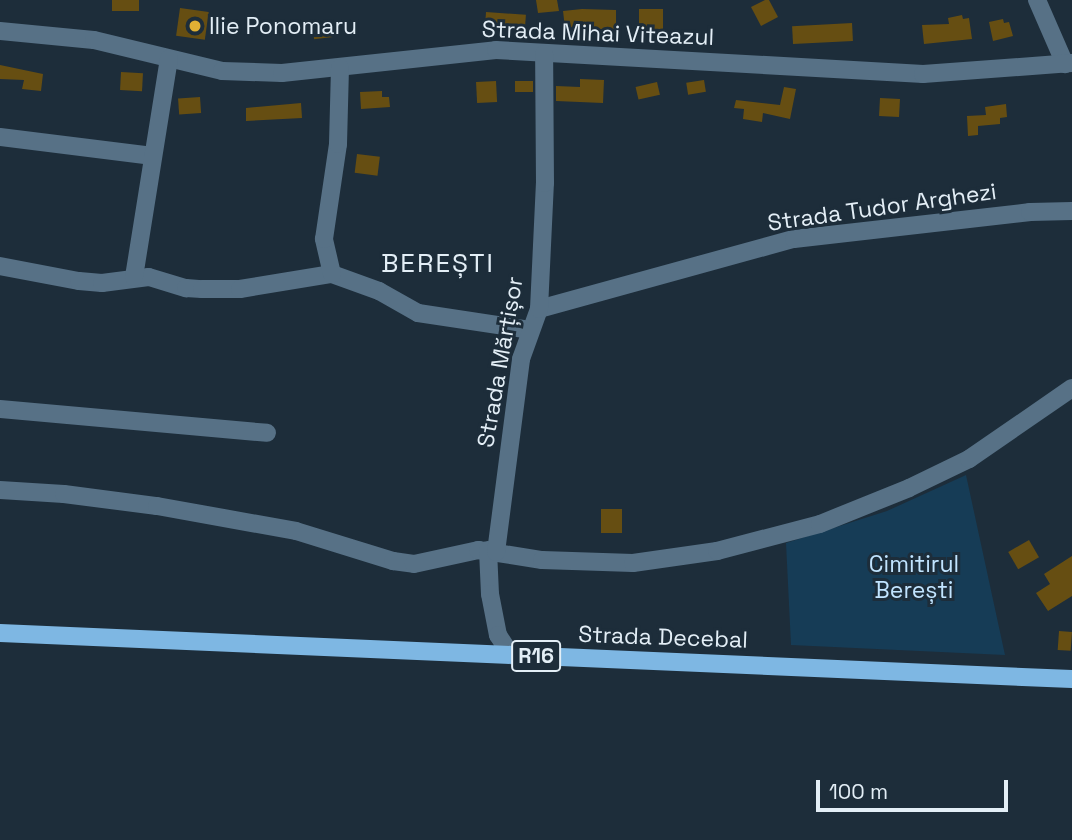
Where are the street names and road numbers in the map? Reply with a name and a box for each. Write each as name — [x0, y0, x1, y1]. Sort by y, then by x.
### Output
street label: Strada Mihai Viteazul — [481, 15, 715, 51]
street label: Strada Tudor Arghezi — [765, 177, 999, 237]
street label: Strada Mărțișor — [471, 275, 529, 449]
street label: Strada Decebal — [578, 620, 748, 654]
road number: R16 — [510, 638, 562, 674]

